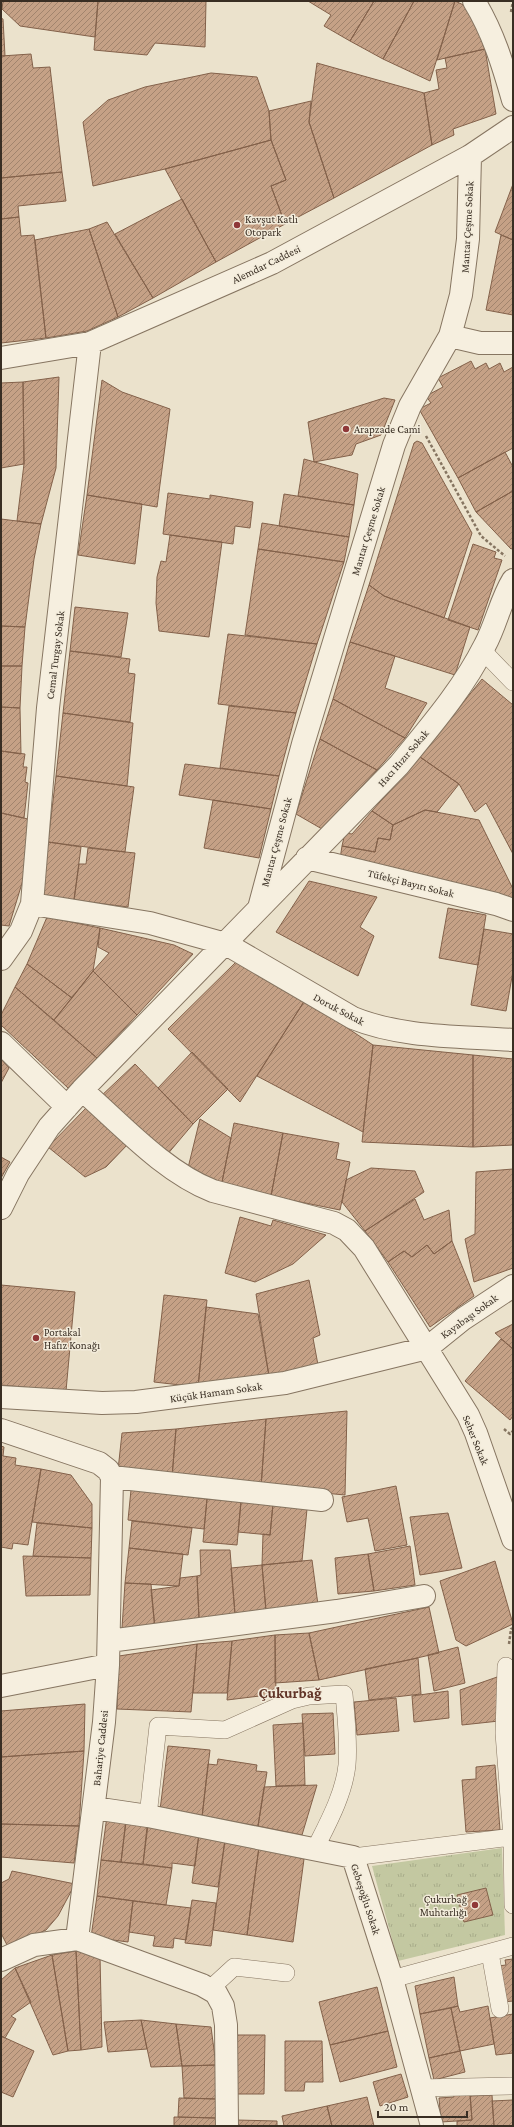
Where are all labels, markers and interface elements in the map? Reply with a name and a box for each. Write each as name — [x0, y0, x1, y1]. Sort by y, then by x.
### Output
street label: Mantar Çeşme Sokak — [459, 180, 476, 273]
place label: Kavşut Katlı Otopark — [245, 213, 298, 239]
marker: Kavşut Katlı Otopark — [232, 220, 242, 230]
street label: Alemdar Caddesi — [230, 242, 302, 286]
place label: Arapzade Cami — [354, 423, 421, 436]
marker: Arapzade Cami — [341, 424, 351, 434]
street label: Mantar Çeşme Sokak — [349, 484, 388, 577]
street label: Cemal Turgay Sokak — [44, 609, 67, 700]
street label: Hacı Hızır Sokak — [375, 726, 431, 789]
street label: Mantar Çeşme Sokak — [258, 795, 295, 888]
street label: Tüfekçi Bayırı Sokak — [366, 866, 456, 901]
street label: Doruk Sokak — [311, 991, 367, 1028]
street label: Kayabaşı Sokak — [438, 1291, 501, 1341]
place label: Portakal Hafız Konağı — [44, 1326, 100, 1352]
marker: Portakal Hafız Konağı — [31, 1333, 41, 1343]
street label: Küçük Hamam Sokak — [169, 1379, 264, 1405]
street label: Seher Sokak — [461, 1413, 492, 1467]
district label: Çukurbağ — [258, 1685, 322, 1701]
street label: Bahariye Caddesi — [90, 1710, 111, 1786]
street label: Gebeşoğlu Sokak — [348, 1862, 383, 1937]
place label: Çukurbağ Muhtarlığı — [420, 1893, 468, 1919]
marker: Çukurbağ Muhtarlığı — [470, 1900, 480, 1910]
scale bar — [378, 2093, 467, 2119]
text: 20 m — [384, 2100, 409, 2114]

